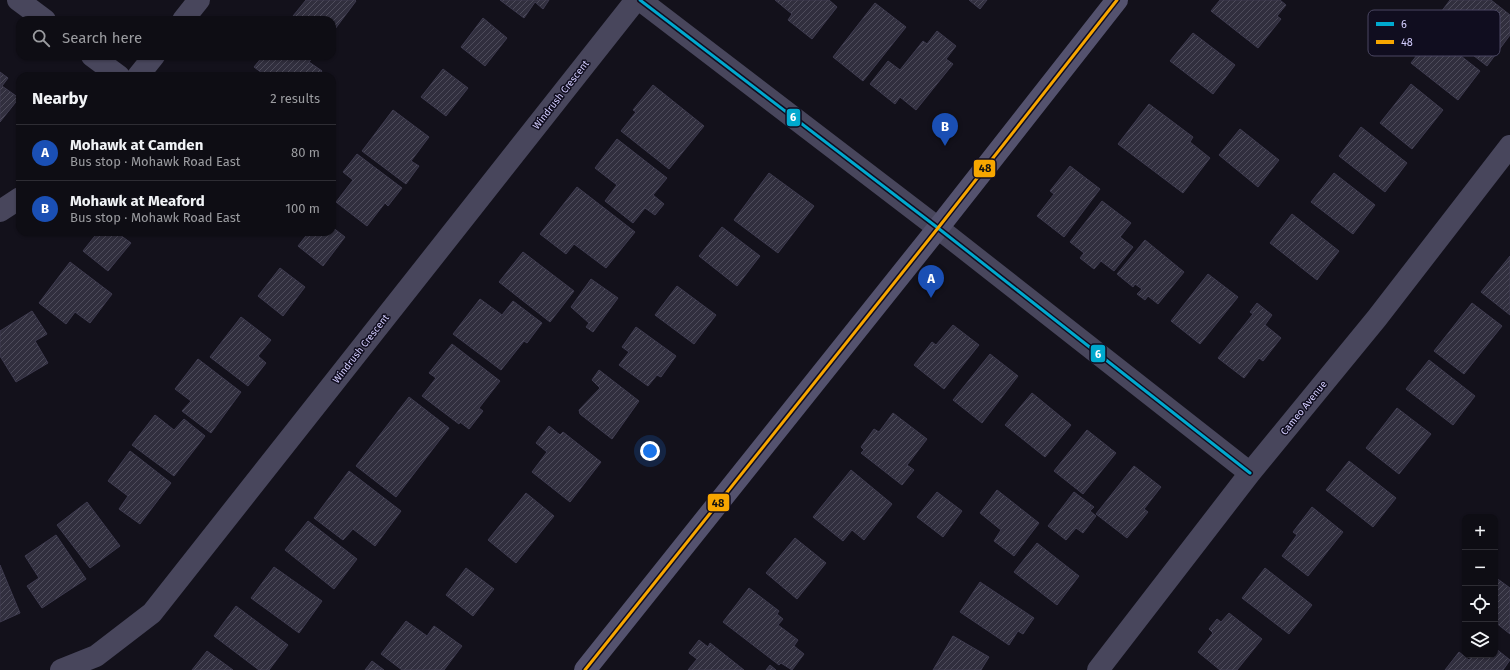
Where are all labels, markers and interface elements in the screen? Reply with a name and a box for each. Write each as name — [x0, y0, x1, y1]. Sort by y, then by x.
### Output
legend — [1368, 10, 1500, 56]
search box — [16, 16, 336, 60]
text: 6 — [1401, 18, 1407, 31]
icon: search — [30, 27, 52, 49]
text: Search here — [62, 29, 142, 47]
text: 48 — [1401, 36, 1413, 49]
street label: Windrush Crescent — [530, 58, 592, 132]
text: Nearby — [32, 88, 87, 109]
text: 2 results — [270, 91, 320, 106]
line badge: 6 — [786, 108, 801, 127]
text: 6 — [790, 111, 796, 124]
pin: B — [932, 113, 958, 146]
text: Mohawk at Camden — [70, 136, 203, 154]
text: A — [41, 145, 49, 160]
text: 80 m — [291, 145, 320, 160]
text: Bus stop · Mohawk Road East — [70, 154, 241, 169]
line badge: 48 — [973, 159, 996, 178]
text: 48 — [979, 162, 992, 175]
text: Mohawk at Meaford — [70, 192, 205, 210]
text: B — [41, 201, 49, 216]
text: 100 m — [285, 201, 320, 216]
text: Bus stop · Mohawk Road East — [70, 210, 241, 225]
pin: A — [918, 265, 944, 298]
street label: Windrush Crescent — [330, 312, 392, 386]
line badge: 6 — [1090, 344, 1106, 363]
text: 6 — [1095, 348, 1101, 361]
street label: Cameo Avenue — [1278, 378, 1330, 438]
your location — [640, 441, 660, 461]
line badge: 48 — [707, 493, 730, 512]
text: 48 — [712, 497, 725, 510]
map controls — [1462, 514, 1498, 658]
button: + — [1462, 514, 1498, 550]
button: − — [1462, 550, 1498, 586]
button: locate — [1462, 586, 1498, 622]
button: layers — [1462, 622, 1498, 658]

